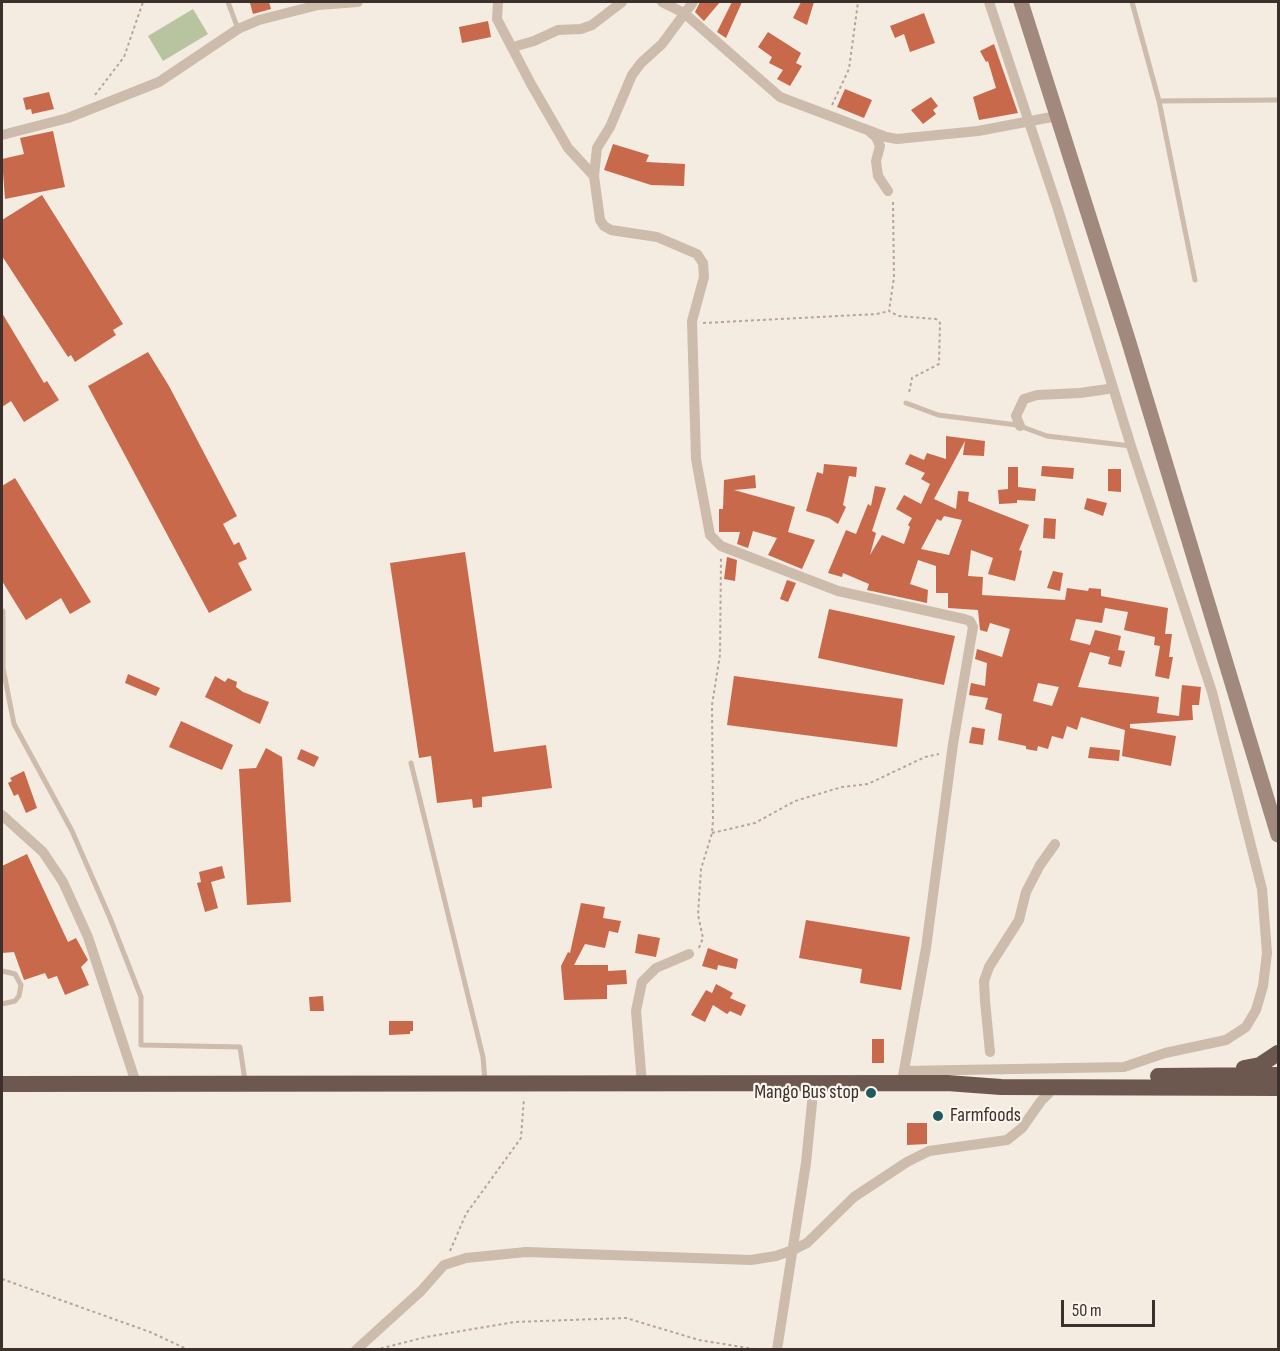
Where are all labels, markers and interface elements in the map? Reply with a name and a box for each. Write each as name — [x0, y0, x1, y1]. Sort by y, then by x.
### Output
place label: Mango Bus stop — [754, 1081, 859, 1105]
marker: Mango Bus stop — [864, 1086, 878, 1100]
place label: Farmfoods — [950, 1104, 1021, 1128]
marker: Farmfoods — [931, 1109, 945, 1123]
scale bar — [1064, 1288, 1158, 1326]
text: 50 m — [1072, 1300, 1102, 1321]

